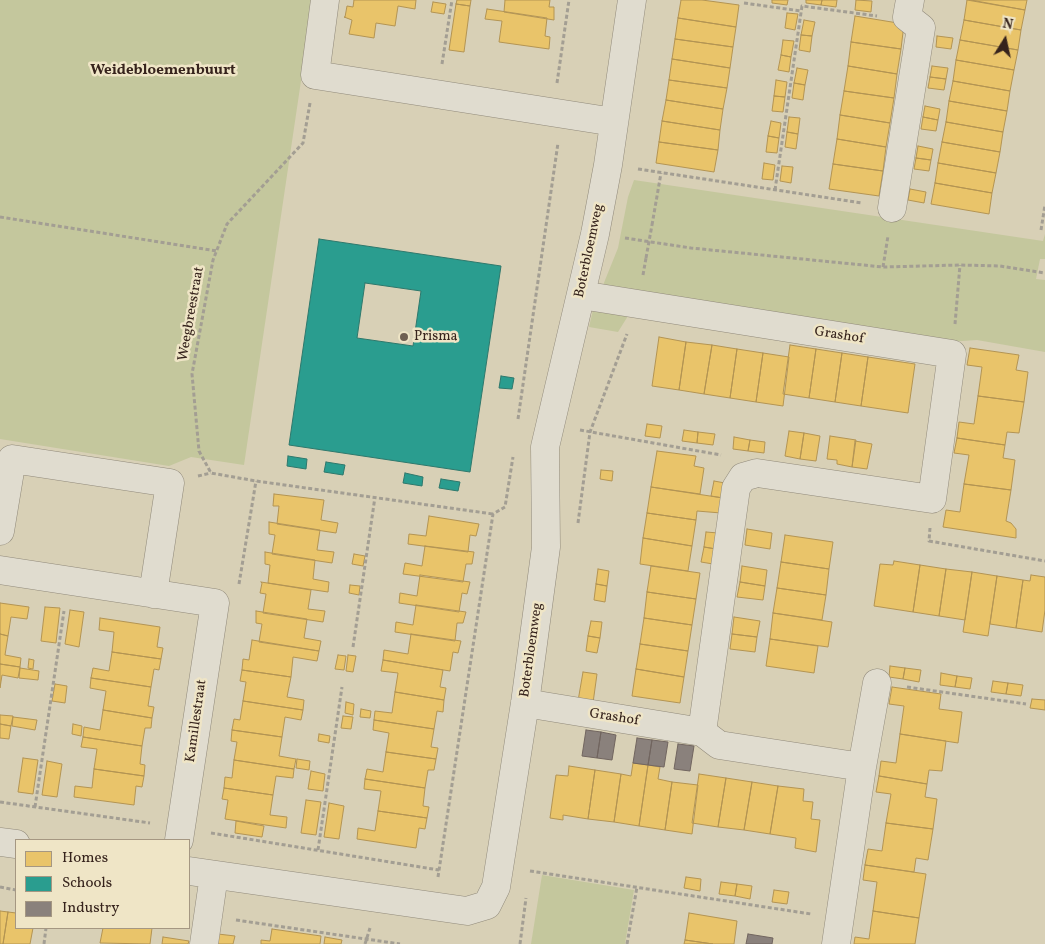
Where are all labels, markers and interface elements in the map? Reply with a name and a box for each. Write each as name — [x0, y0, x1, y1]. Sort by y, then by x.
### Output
text: N — [1001, 14, 1014, 35]
north arrow — [980, 15, 1030, 65]
district label: Weidebloemenbuurt — [90, 62, 236, 80]
street label: Boterbloemweg — [572, 203, 608, 299]
street label: Weegbreestraat — [175, 265, 209, 363]
street label: Grashof — [813, 324, 865, 348]
place label: Prisma — [414, 329, 458, 345]
marker: Prisma — [398, 331, 410, 343]
street label: Boterbloemweg — [517, 602, 547, 698]
street label: Kamillestraat — [183, 678, 211, 764]
street label: Grashof — [588, 706, 640, 730]
legend — [15, 839, 190, 929]
text: Homes — [62, 848, 108, 869]
text: Schools — [62, 873, 112, 894]
text: Industry — [62, 898, 119, 919]

